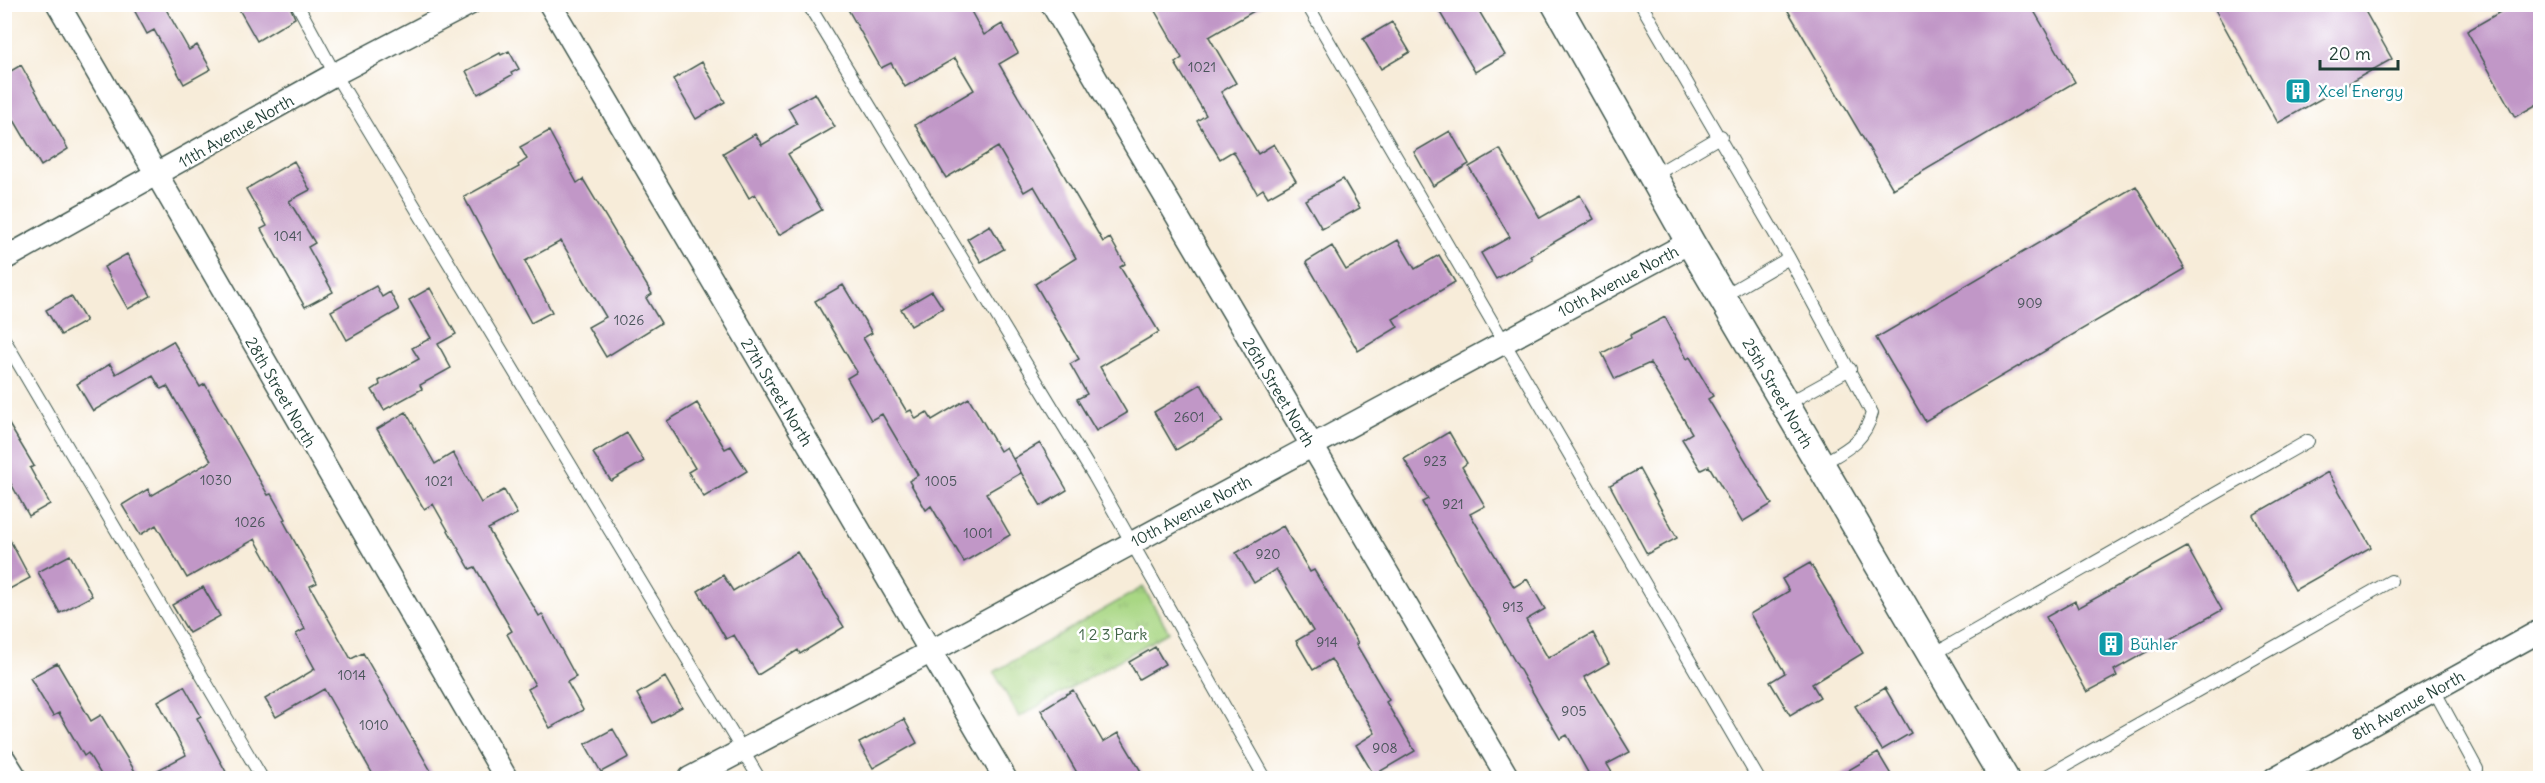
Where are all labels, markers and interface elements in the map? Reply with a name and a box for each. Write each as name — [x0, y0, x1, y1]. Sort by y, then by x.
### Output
scale bar — [2320, 33, 2398, 71]
text: 20 m — [2329, 42, 2371, 65]
house number: 1021 — [1188, 58, 1216, 76]
building icon: Xcel Energy — [2283, 76, 2313, 106]
place label: Xcel Energy — [2318, 81, 2403, 101]
street label: 11th Avenue North — [175, 90, 297, 172]
house number: 1041 — [274, 227, 302, 245]
street label: 10th Avenue North — [1554, 241, 1682, 321]
house number: 909 — [2017, 294, 2043, 312]
house number: 1026 — [614, 311, 644, 329]
street label: 28th Street North — [241, 333, 321, 451]
street label: 27th Street North — [737, 334, 817, 450]
street label: 26th Street North — [1238, 334, 1320, 450]
street label: 25th Street North — [1738, 334, 1818, 452]
house number: 2601 — [1174, 408, 1204, 426]
house number: 923 — [1423, 452, 1447, 470]
house number: 1030 — [200, 471, 232, 489]
street label: 10th Avenue North — [1127, 471, 1255, 551]
house number: 1021 — [425, 472, 453, 490]
house number: 1005 — [925, 472, 957, 490]
house number: 921 — [1442, 495, 1464, 513]
house number: 1026 — [235, 513, 265, 531]
house number: 1001 — [963, 524, 993, 542]
house number: 920 — [1256, 545, 1280, 563]
house number: 913 — [1502, 598, 1524, 616]
park label: 1 2 3 Park — [1079, 624, 1147, 644]
building icon: Bühler — [2096, 629, 2126, 659]
house number: 914 — [1316, 633, 1338, 651]
place label: Bühler — [2130, 634, 2178, 654]
house number: 1014 — [338, 666, 366, 684]
street label: 8th Avenue North — [2348, 666, 2468, 744]
house number: 905 — [1561, 702, 1587, 720]
house number: 1010 — [359, 716, 389, 734]
house number: 908 — [1372, 739, 1398, 757]

